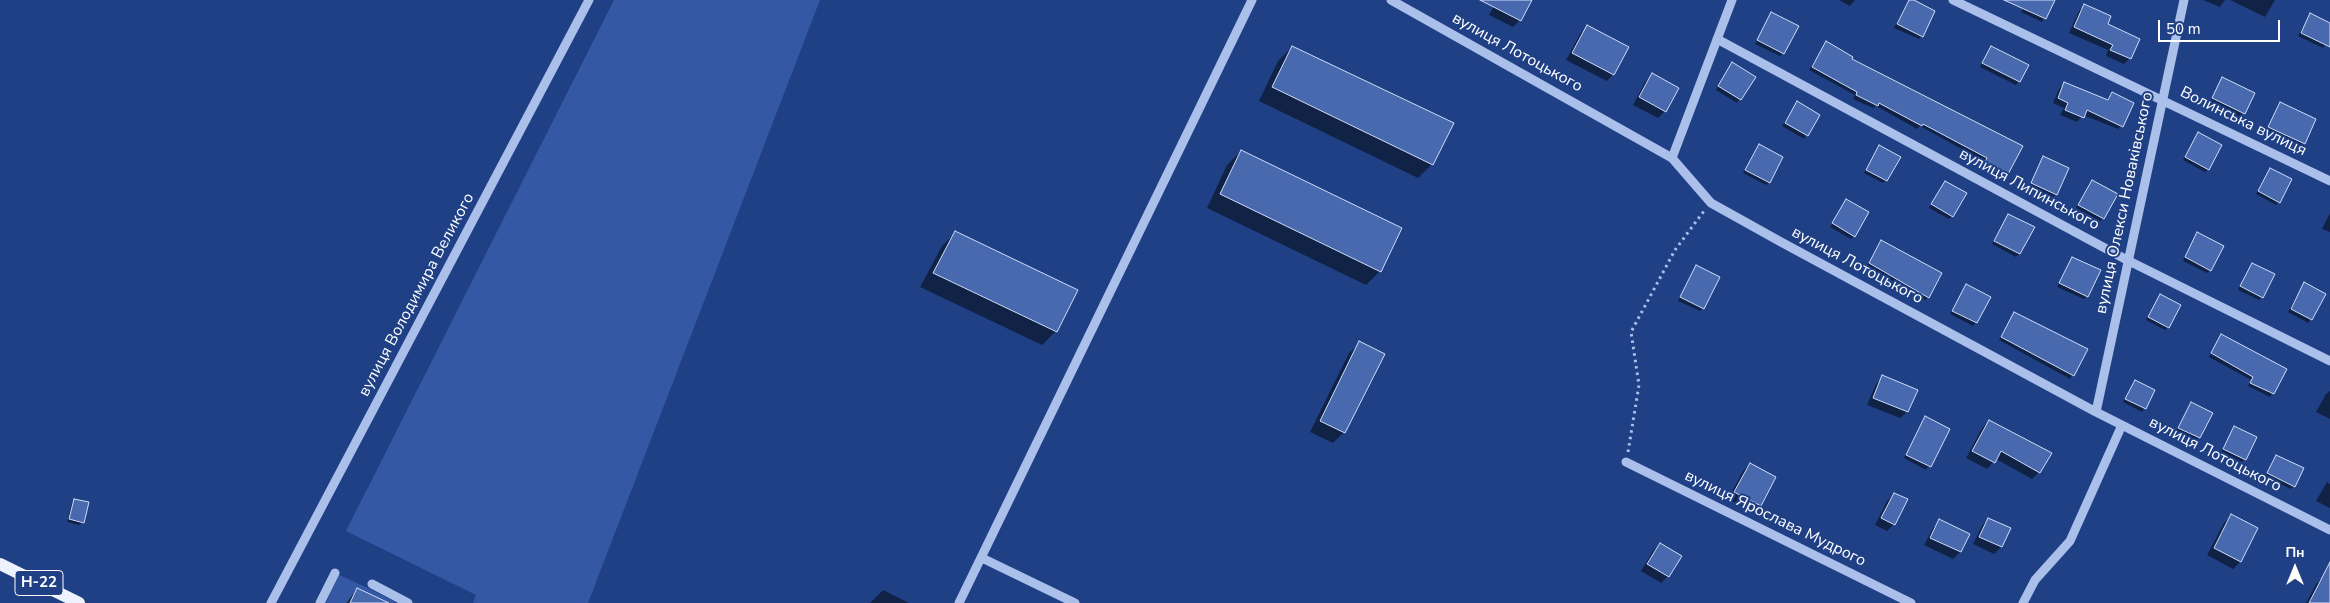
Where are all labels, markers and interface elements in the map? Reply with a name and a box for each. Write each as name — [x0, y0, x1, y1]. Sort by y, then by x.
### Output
street label: вулиця Лотоцького — [1448, 9, 1586, 97]
scale bar — [2160, 10, 2282, 42]
text: 50 m — [2166, 19, 2201, 39]
street label: Волинська вулиця — [2177, 83, 2309, 161]
street label: вулиця Олекси Новаківського — [2092, 90, 2158, 316]
street label: вулиця Липинського — [1955, 145, 2103, 235]
street label: вулиця Володимира Великого — [355, 190, 479, 400]
street label: вулиця Лотоцького — [1788, 223, 1926, 309]
street label: вулиця Лотоцького — [2146, 413, 2284, 497]
street label: вулиця Ярослава Мудрого — [1681, 467, 1869, 571]
north arrow — [2270, 543, 2320, 593]
text: Пн — [2285, 543, 2305, 562]
road number: Н-22 — [15, 570, 63, 596]

